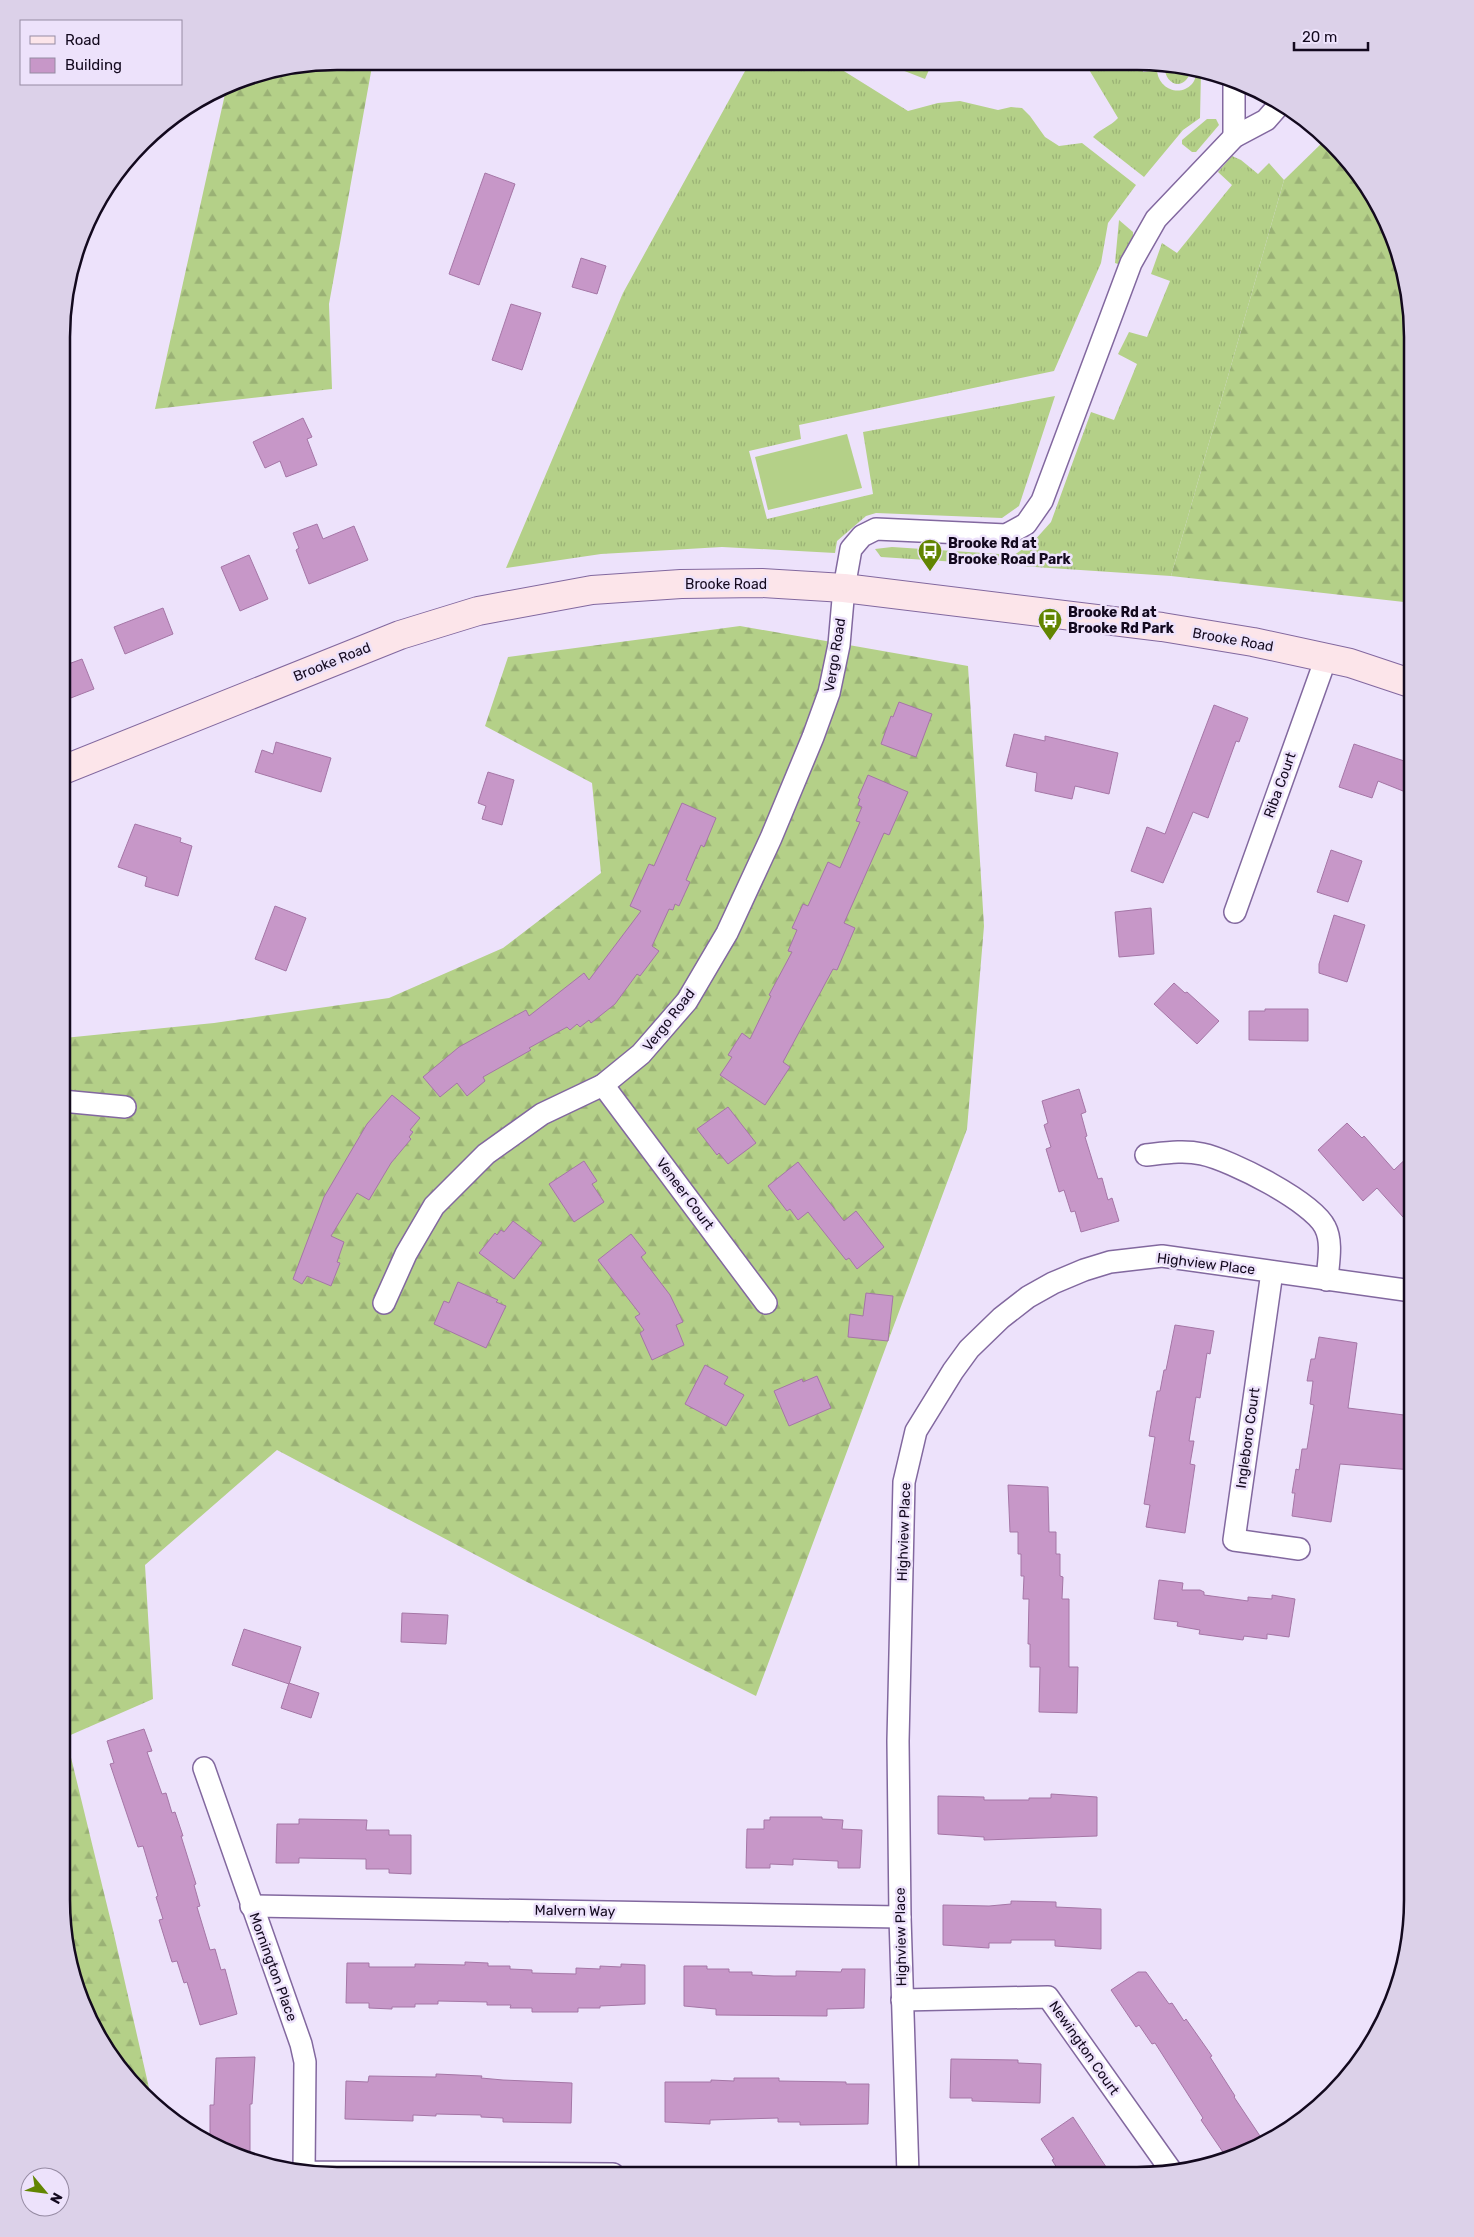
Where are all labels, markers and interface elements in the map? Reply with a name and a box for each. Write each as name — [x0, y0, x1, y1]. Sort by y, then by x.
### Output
legend — [20, 20, 182, 85]
scale bar — [1294, 20, 1368, 52]
text: 20 m — [1302, 28, 1337, 46]
text: Road — [65, 31, 101, 49]
text: Building — [65, 56, 122, 74]
place label: Brooke Rd at Brooke Road Park — [948, 535, 1072, 568]
bus stop icon: Brooke Rd at Brooke Road Park — [917, 538, 943, 572]
street label: Brooke Road — [685, 576, 767, 593]
place label: Brooke Rd at Brooke Rd Park — [1068, 604, 1175, 637]
bus stop icon: Brooke Rd at Brooke Rd Park — [1037, 607, 1063, 641]
street label: Vergo Road — [821, 617, 849, 693]
street label: Brooke Road — [1191, 625, 1275, 655]
street label: Brooke Road — [291, 639, 373, 685]
street label: Riba Court — [1260, 749, 1300, 820]
street label: Vergo Road — [639, 985, 699, 1055]
street label: Veneer Court — [652, 1155, 718, 1234]
street label: Highview Place — [1156, 1250, 1256, 1278]
street label: Ingleboro Court — [1233, 1386, 1264, 1489]
street label: Highview Place — [894, 1482, 914, 1582]
street label: Highview Place — [892, 1887, 910, 1987]
street label: Malvern Way — [534, 1902, 616, 1920]
street label: Mornington Place — [245, 1910, 301, 2024]
street label: Newington Court — [1045, 1998, 1123, 2099]
north arrow — [20, 2167, 70, 2217]
text: N — [46, 2190, 66, 2207]

